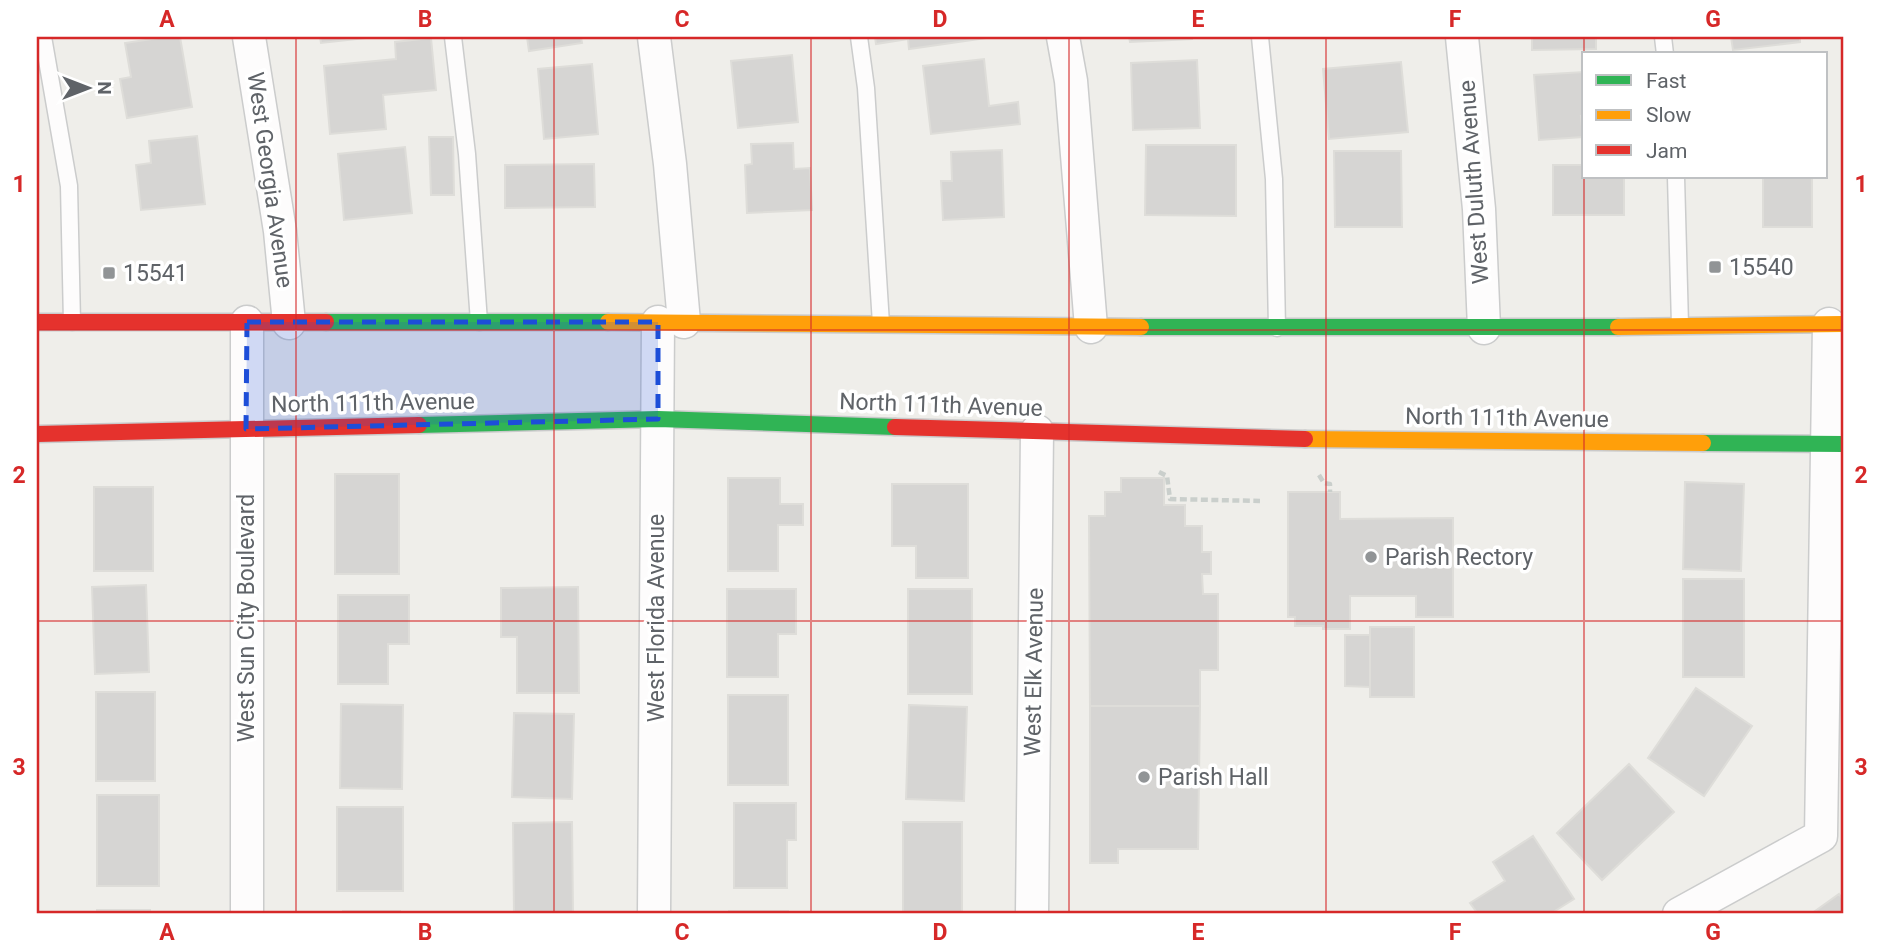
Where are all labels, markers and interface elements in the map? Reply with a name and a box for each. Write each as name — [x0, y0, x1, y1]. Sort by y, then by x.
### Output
text: A — [159, 6, 175, 33]
text: B — [418, 6, 432, 33]
text: C — [674, 6, 690, 33]
text: D — [933, 6, 947, 33]
text: E — [1192, 6, 1205, 33]
text: F — [1449, 6, 1462, 33]
text: G — [1705, 6, 1721, 33]
north arrow — [52, 52, 122, 122]
legend — [1582, 52, 1828, 178]
text: Fast — [1646, 69, 1687, 93]
street label: West Georgia Avenue — [241, 70, 299, 290]
street label: West Duluth Avenue — [1453, 79, 1495, 285]
text: N — [93, 81, 116, 95]
text: Slow — [1646, 103, 1692, 127]
text: Jam — [1646, 139, 1687, 163]
text: 1 — [12, 171, 26, 198]
text: 1 — [1854, 171, 1868, 198]
place label: 15540 — [1729, 254, 1794, 281]
marker: 15540 — [1707, 259, 1723, 275]
place label: 15541 — [123, 260, 188, 287]
marker: 15541 — [101, 265, 117, 281]
street label: North 111th Avenue — [271, 388, 475, 418]
street label: North 111th Avenue — [839, 388, 1043, 422]
street label: North 111th Avenue — [1405, 403, 1609, 433]
text: 2 — [12, 462, 26, 489]
text: 2 — [1854, 462, 1868, 489]
street label: West Sun City Boulevard — [233, 494, 260, 742]
street label: West Florida Avenue — [643, 514, 670, 722]
place label: Parish Rectory — [1385, 544, 1533, 571]
marker: Parish Rectory — [1363, 549, 1379, 565]
street label: West Elk Avenue — [1019, 587, 1049, 757]
text: 3 — [12, 754, 26, 781]
text: 3 — [1854, 754, 1868, 781]
place label: Parish Hall — [1158, 764, 1269, 791]
marker: Parish Hall — [1136, 769, 1152, 785]
text: A — [159, 919, 175, 946]
text: B — [418, 919, 432, 946]
text: C — [674, 919, 690, 946]
text: D — [933, 919, 947, 946]
text: E — [1192, 919, 1205, 946]
text: F — [1449, 919, 1462, 946]
text: G — [1705, 919, 1721, 946]

